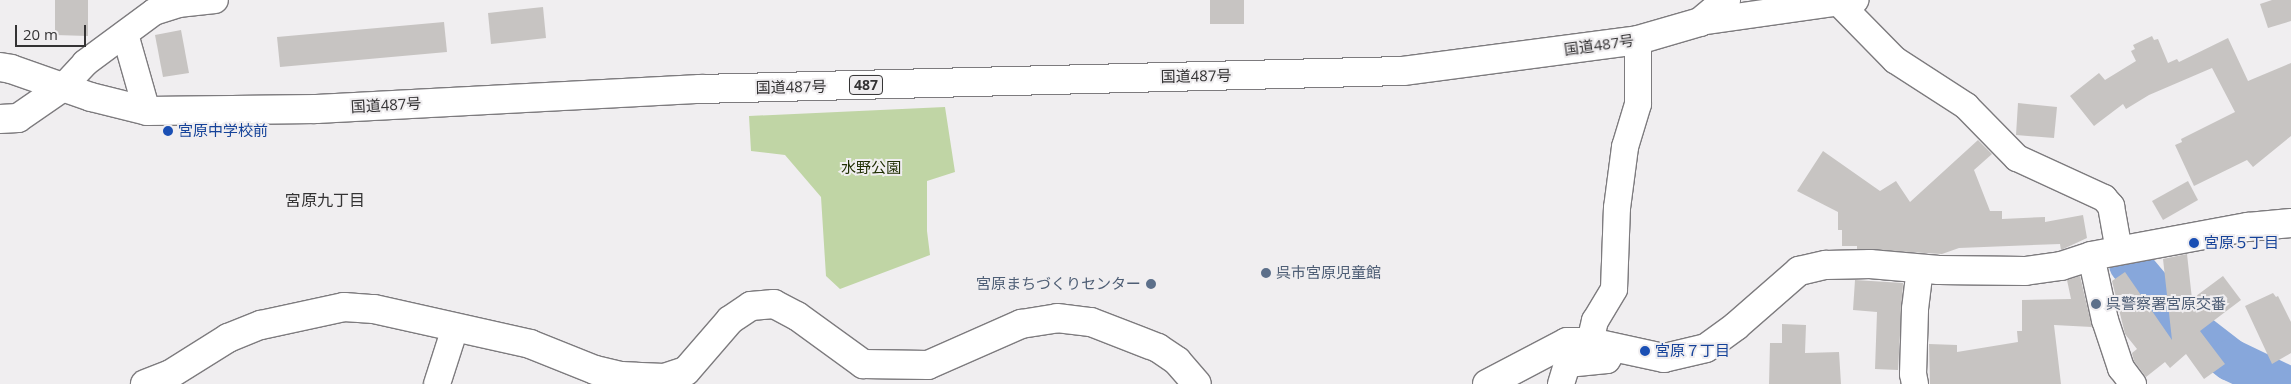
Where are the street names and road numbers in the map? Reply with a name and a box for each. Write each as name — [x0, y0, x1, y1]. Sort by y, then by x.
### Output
street label: 国道487号 — [1563, 31, 1635, 59]
street label: 国道487号 — [1160, 66, 1232, 86]
road number: 487 — [848, 74, 884, 96]
street label: 国道487号 — [755, 77, 827, 97]
street label: 国道487号 — [350, 94, 422, 116]

